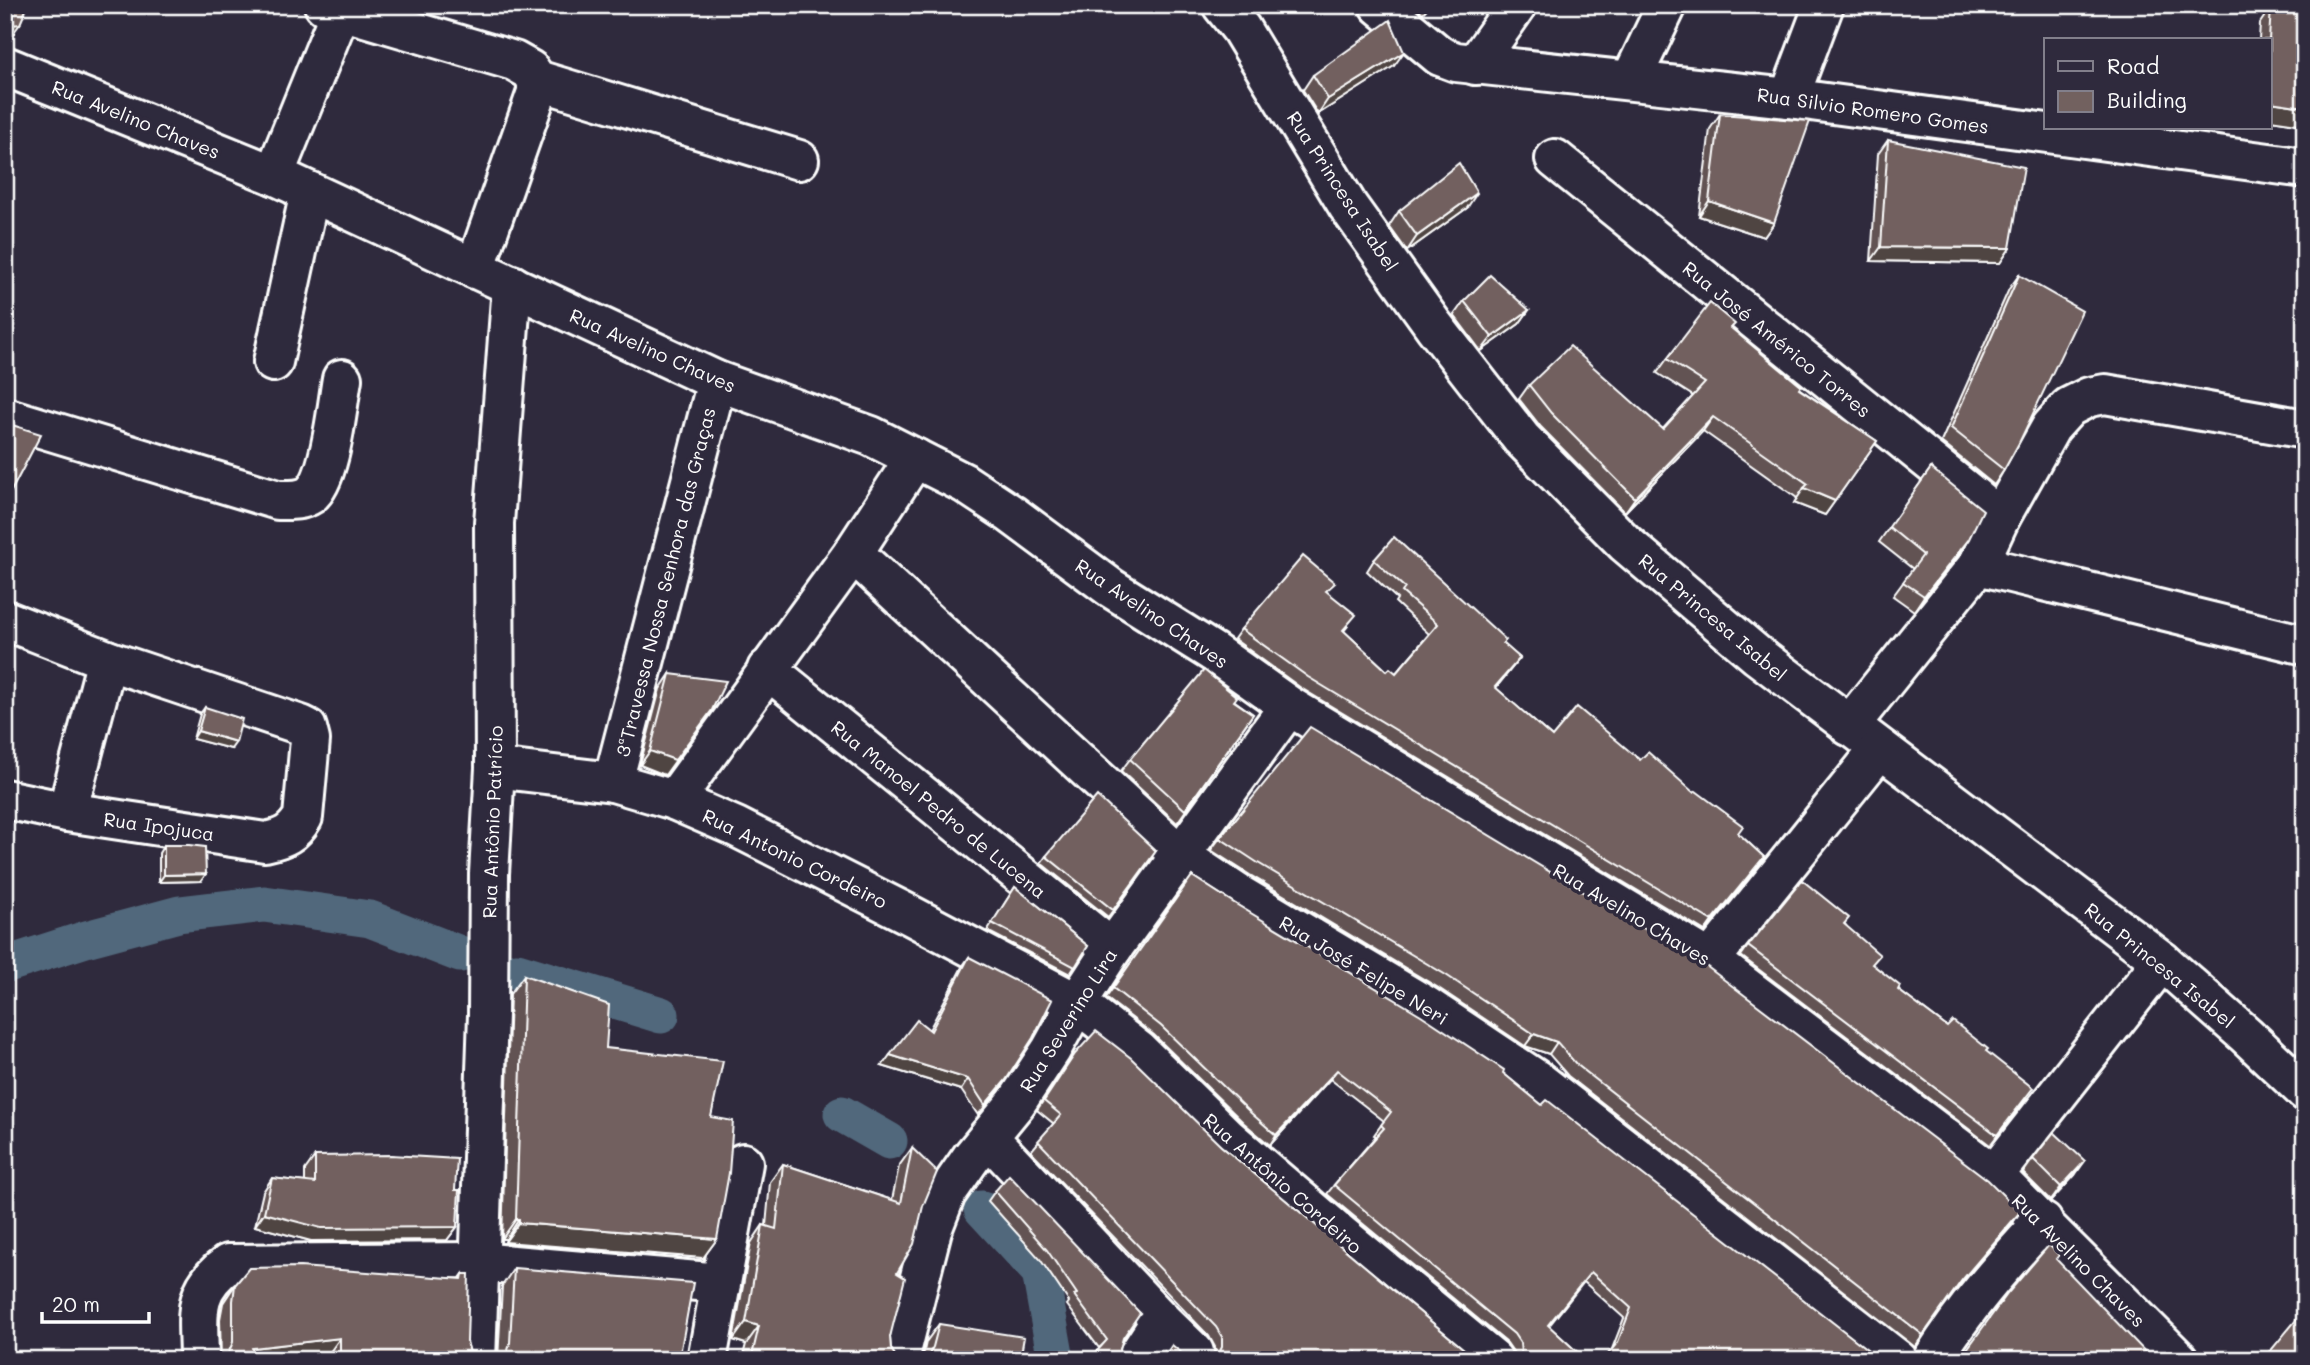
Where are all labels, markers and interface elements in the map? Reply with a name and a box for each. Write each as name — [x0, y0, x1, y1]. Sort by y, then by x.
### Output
legend — [2044, 38, 2272, 130]
text: Road — [2107, 52, 2159, 79]
street label: Rua Avelino Chaves — [48, 74, 224, 164]
street label: Rua Silvio Romero Gomes — [1756, 81, 1990, 139]
text: Building — [2107, 86, 2187, 113]
street label: Rua Princesa Isabel — [1282, 106, 1404, 276]
street label: Rua José Américo Torres — [1678, 255, 1876, 423]
street label: Rua Avelino Chaves — [566, 302, 740, 398]
street label: 3ªTravessa Nossa Senhora das Graças — [609, 405, 721, 759]
street label: Rua Princesa Isabel — [1634, 548, 1792, 686]
street label: Rua Avelino Chaves — [1071, 553, 1233, 673]
street label: Rua Manoel Pedro de Lucena — [826, 714, 1052, 904]
street label: Rua Antônio Patrício — [476, 725, 508, 919]
street label: Rua Antonio Cordeiro — [699, 802, 891, 914]
street label: Rua Ipojuca — [102, 806, 216, 846]
street label: Rua Avelino Chaves — [1549, 857, 1715, 971]
street label: Rua Princesa Isabel — [2080, 897, 2240, 1033]
street label: Rua José Felipe Neri — [1275, 910, 1453, 1030]
street label: Rua Severino Lira — [1014, 943, 1122, 1097]
street label: Rua Antônio Cordeiro — [1198, 1107, 1368, 1259]
street label: Rua Avelino Chaves — [2007, 1188, 2151, 1332]
scale bar — [42, 1281, 149, 1325]
text: 20 m — [52, 1290, 100, 1317]

